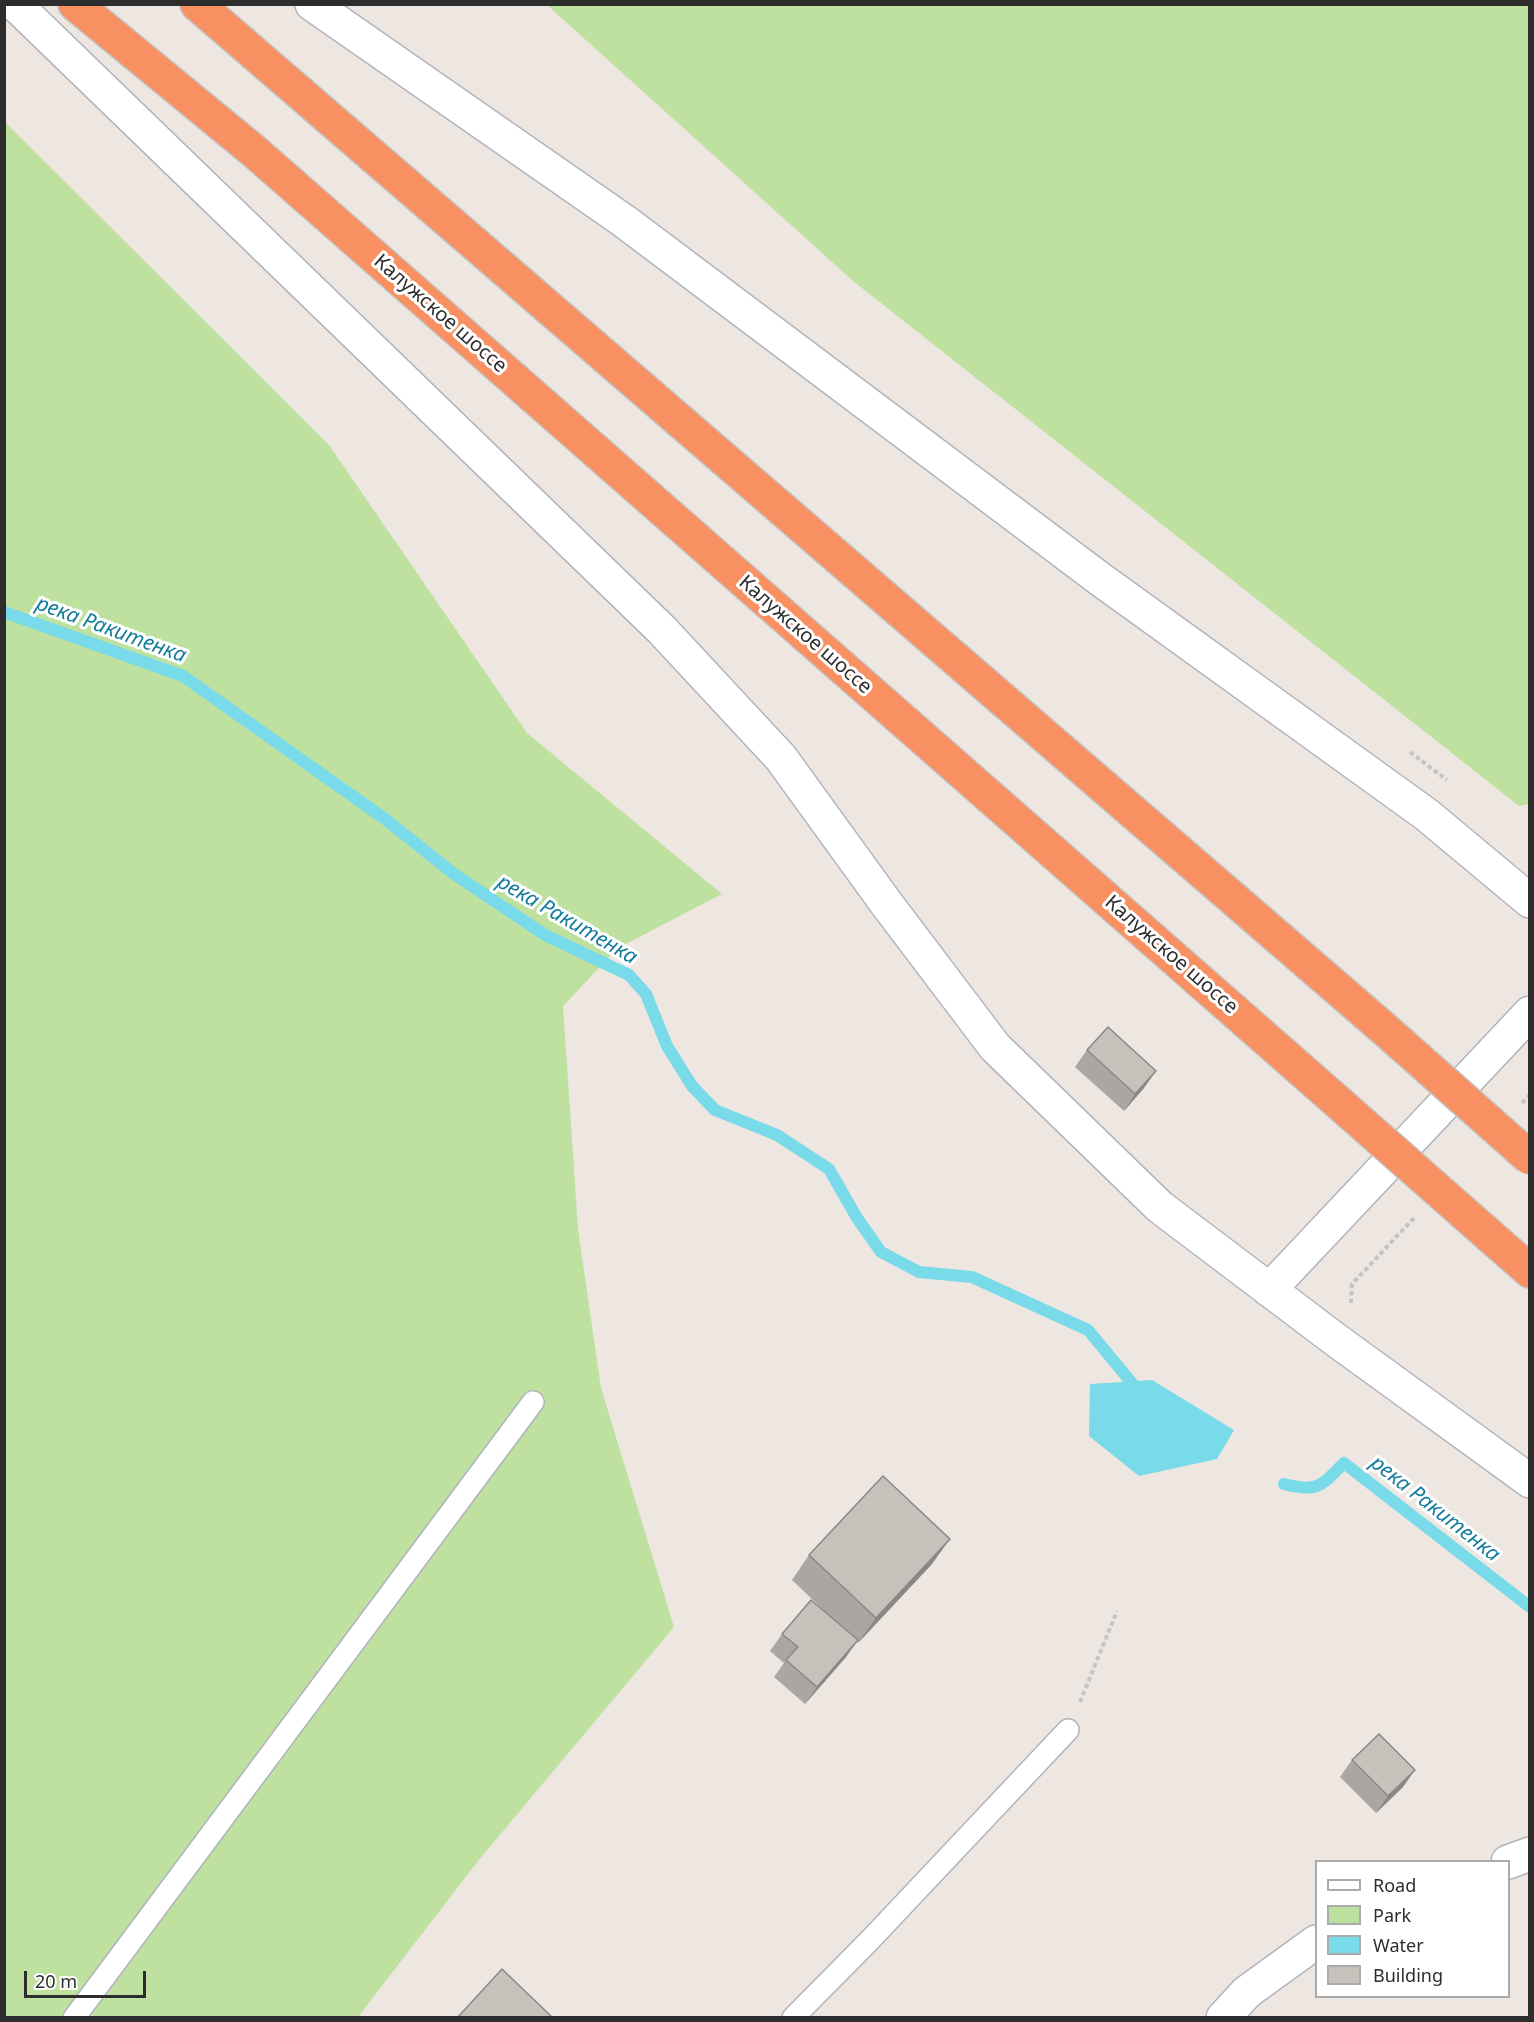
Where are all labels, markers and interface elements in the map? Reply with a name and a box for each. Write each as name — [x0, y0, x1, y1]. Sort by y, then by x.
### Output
street label: Калужское шоссе — [369, 250, 511, 378]
street label: Калужское шоссе — [734, 571, 876, 699]
water label: река Ракитенка — [33, 591, 189, 669]
water label: река Ракитенка — [492, 870, 642, 970]
street label: Калужское шоссе — [1100, 891, 1242, 1019]
water label: река Ракитенка — [1365, 1451, 1505, 1567]
legend — [1315, 1860, 1510, 1998]
text: Road — [1373, 1873, 1416, 1897]
text: Park — [1373, 1903, 1411, 1927]
text: Water — [1373, 1933, 1424, 1957]
scale bar — [27, 1959, 148, 1997]
text: Building — [1373, 1963, 1443, 1987]
text: 20 m — [35, 1969, 77, 1993]

